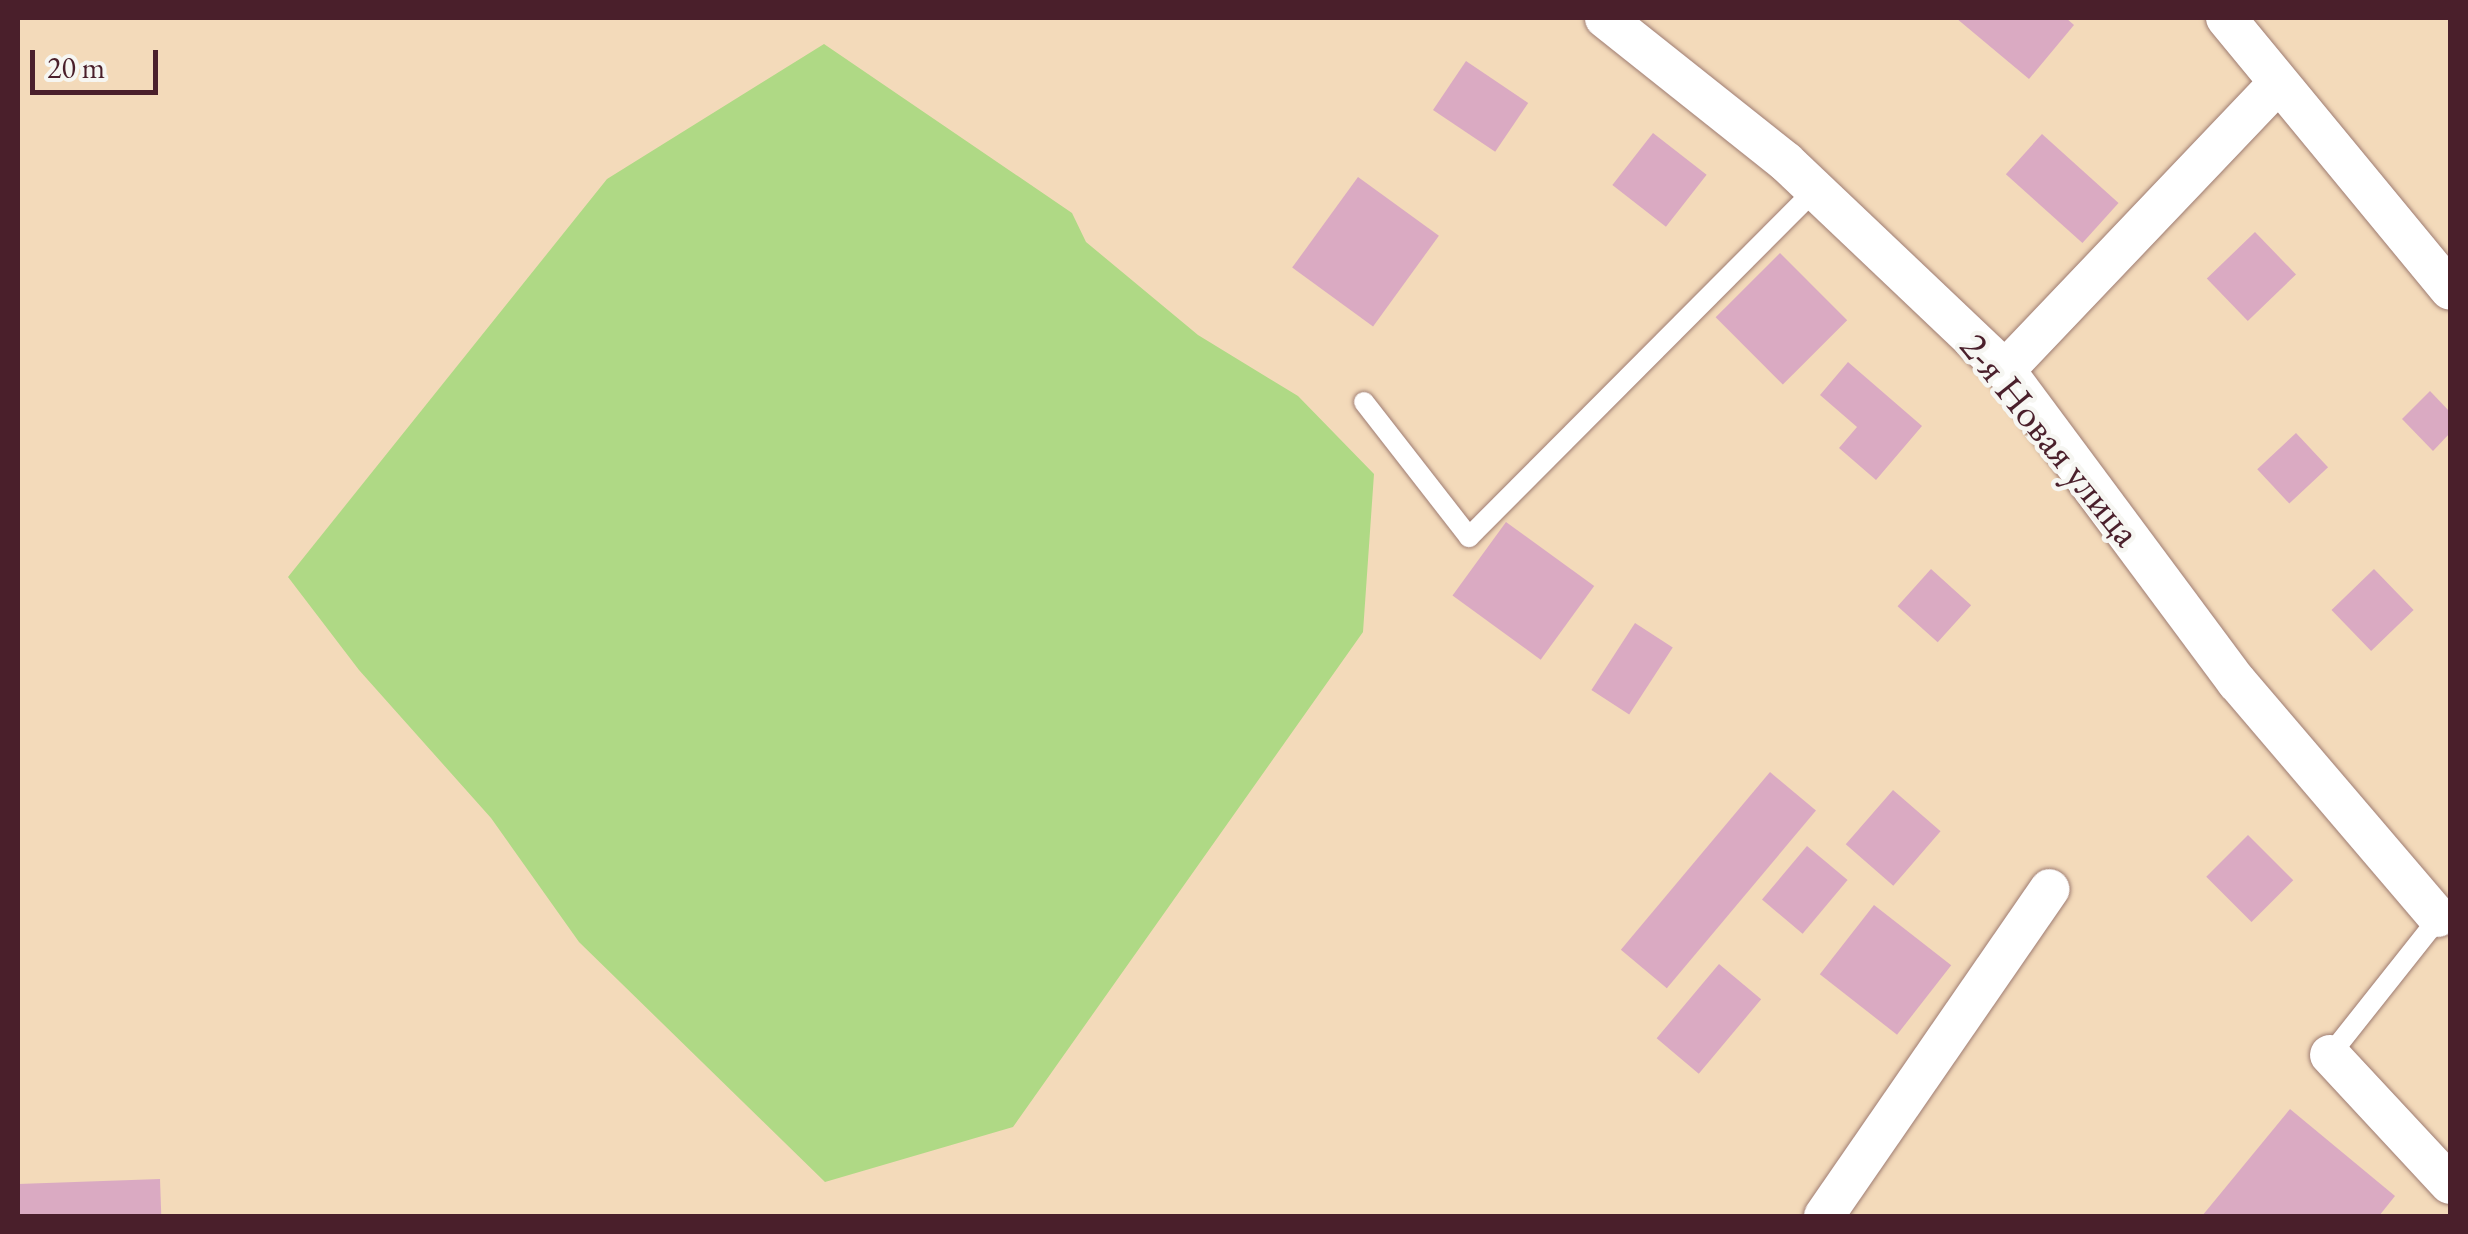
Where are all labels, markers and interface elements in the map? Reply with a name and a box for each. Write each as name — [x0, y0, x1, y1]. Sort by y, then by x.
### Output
scale bar — [35, 30, 162, 92]
text: 20 m — [47, 48, 105, 87]
street label: 2-я Новая улица — [1950, 323, 2152, 555]

